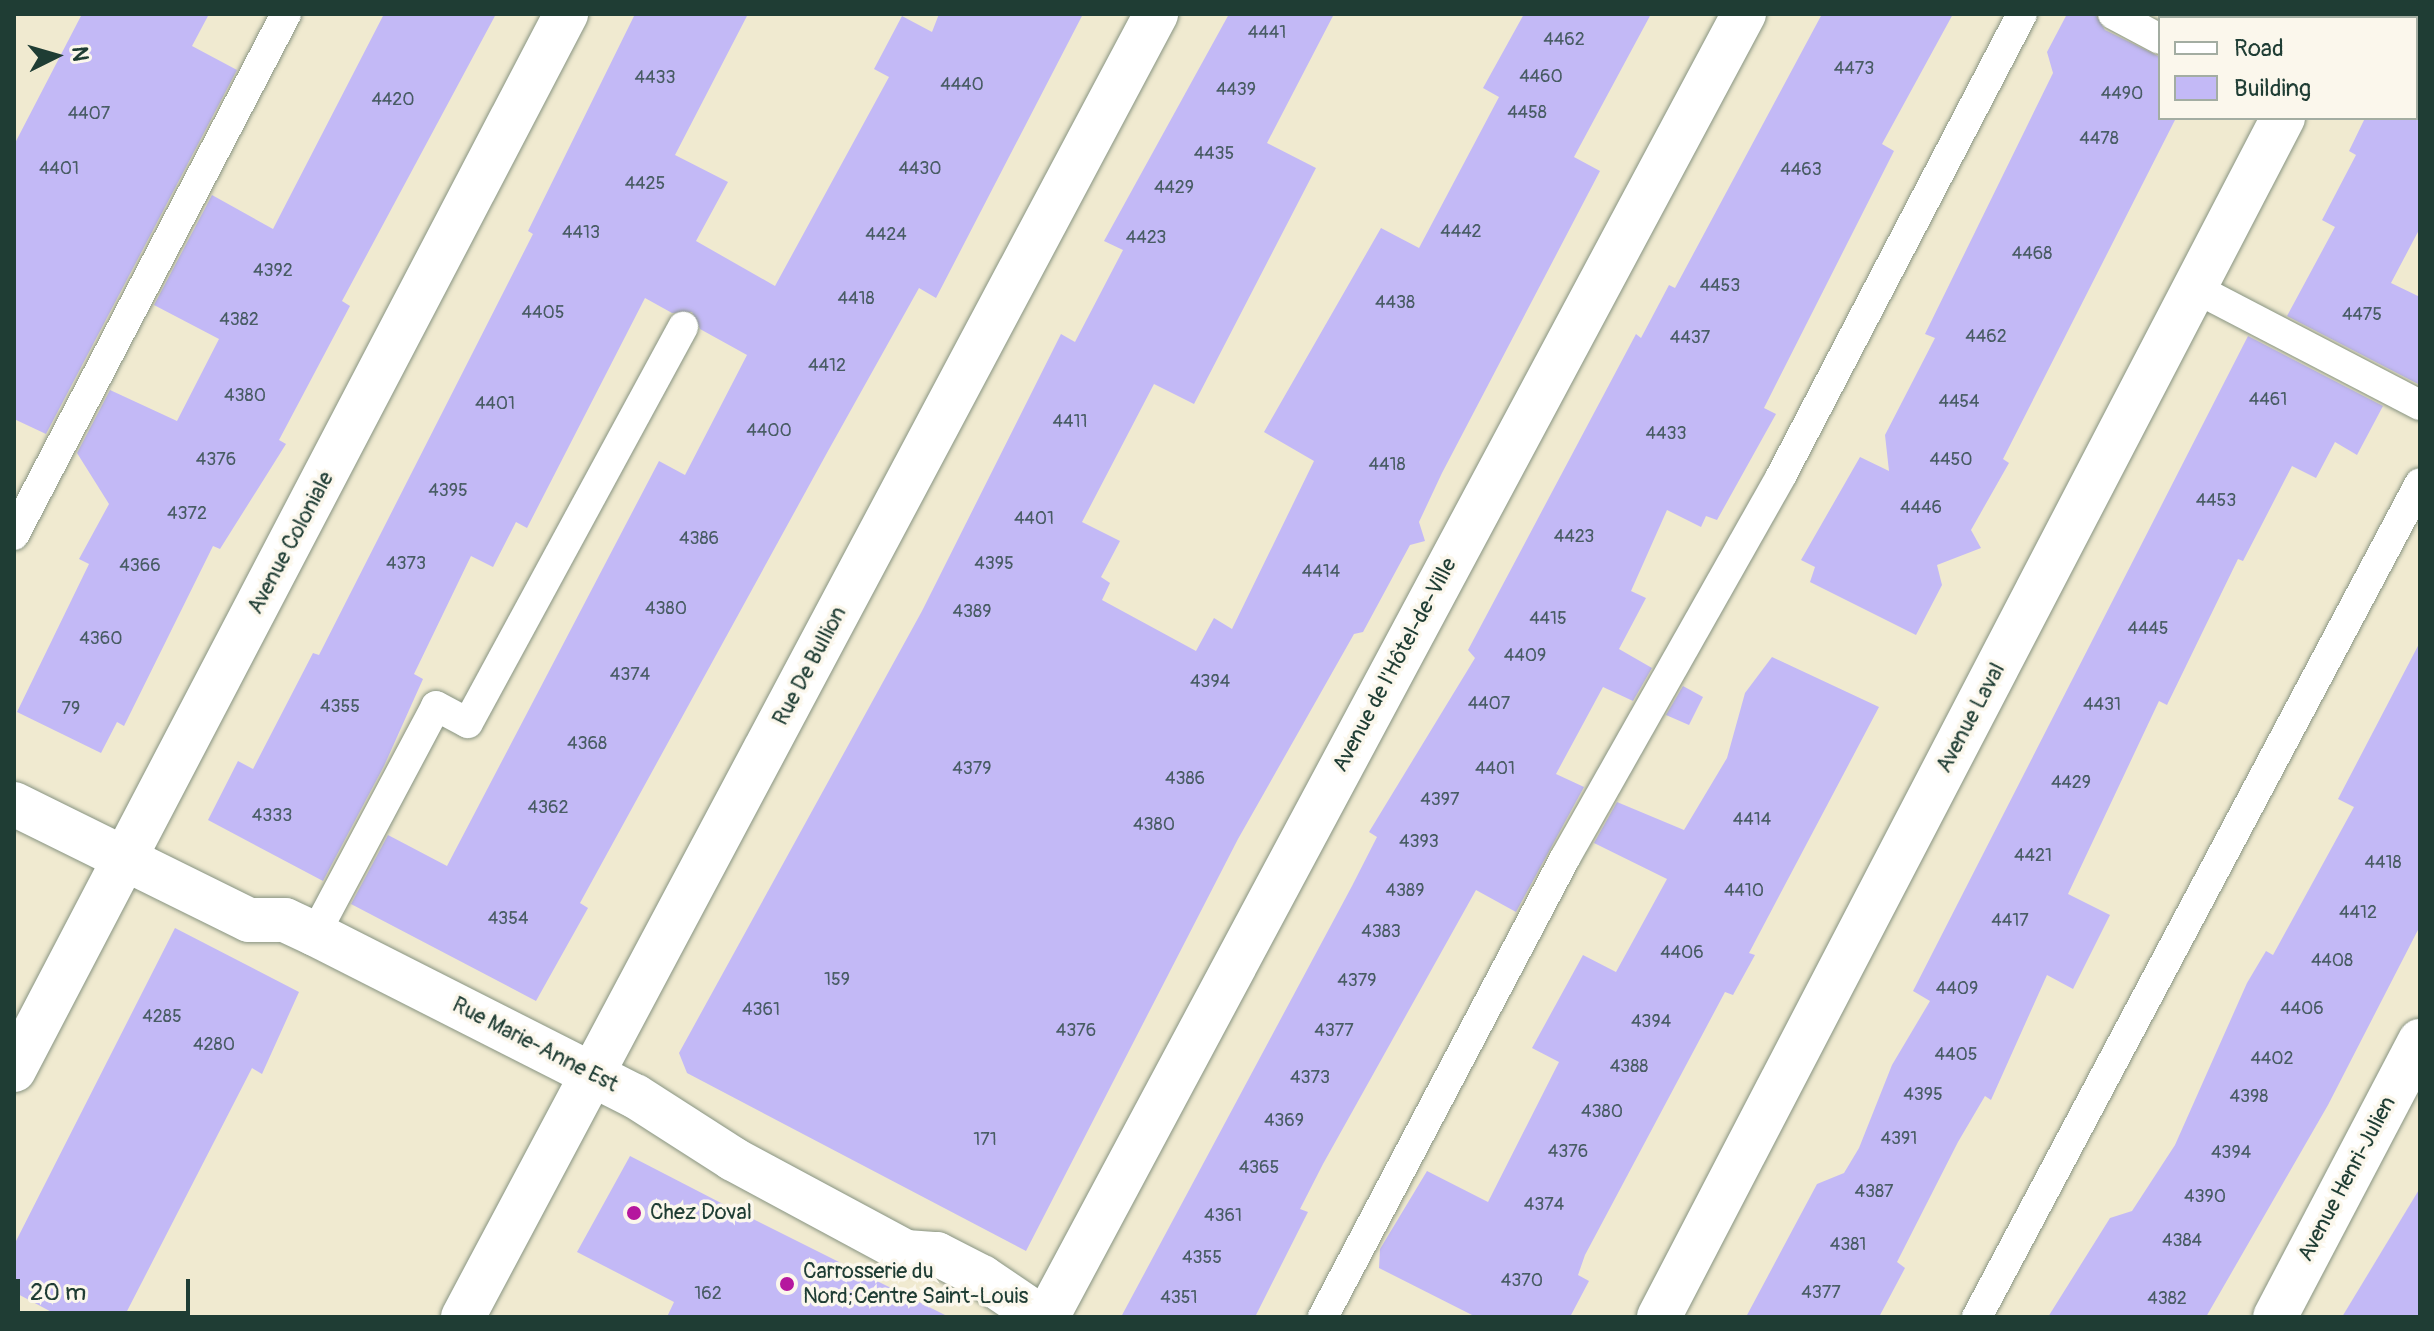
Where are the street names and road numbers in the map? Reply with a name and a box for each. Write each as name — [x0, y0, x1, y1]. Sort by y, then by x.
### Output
street label: Avenue Coloniale — [242, 467, 340, 619]
street label: Avenue de l'Hôtel-de-Ville — [1327, 554, 1463, 776]
street label: Rue De Bullion — [768, 602, 852, 730]
street label: Avenue Laval — [1931, 659, 2011, 777]
street label: Rue Marie-Anne Est — [448, 992, 622, 1098]
street label: Avenue Henri-Julien — [2292, 1092, 2402, 1266]

